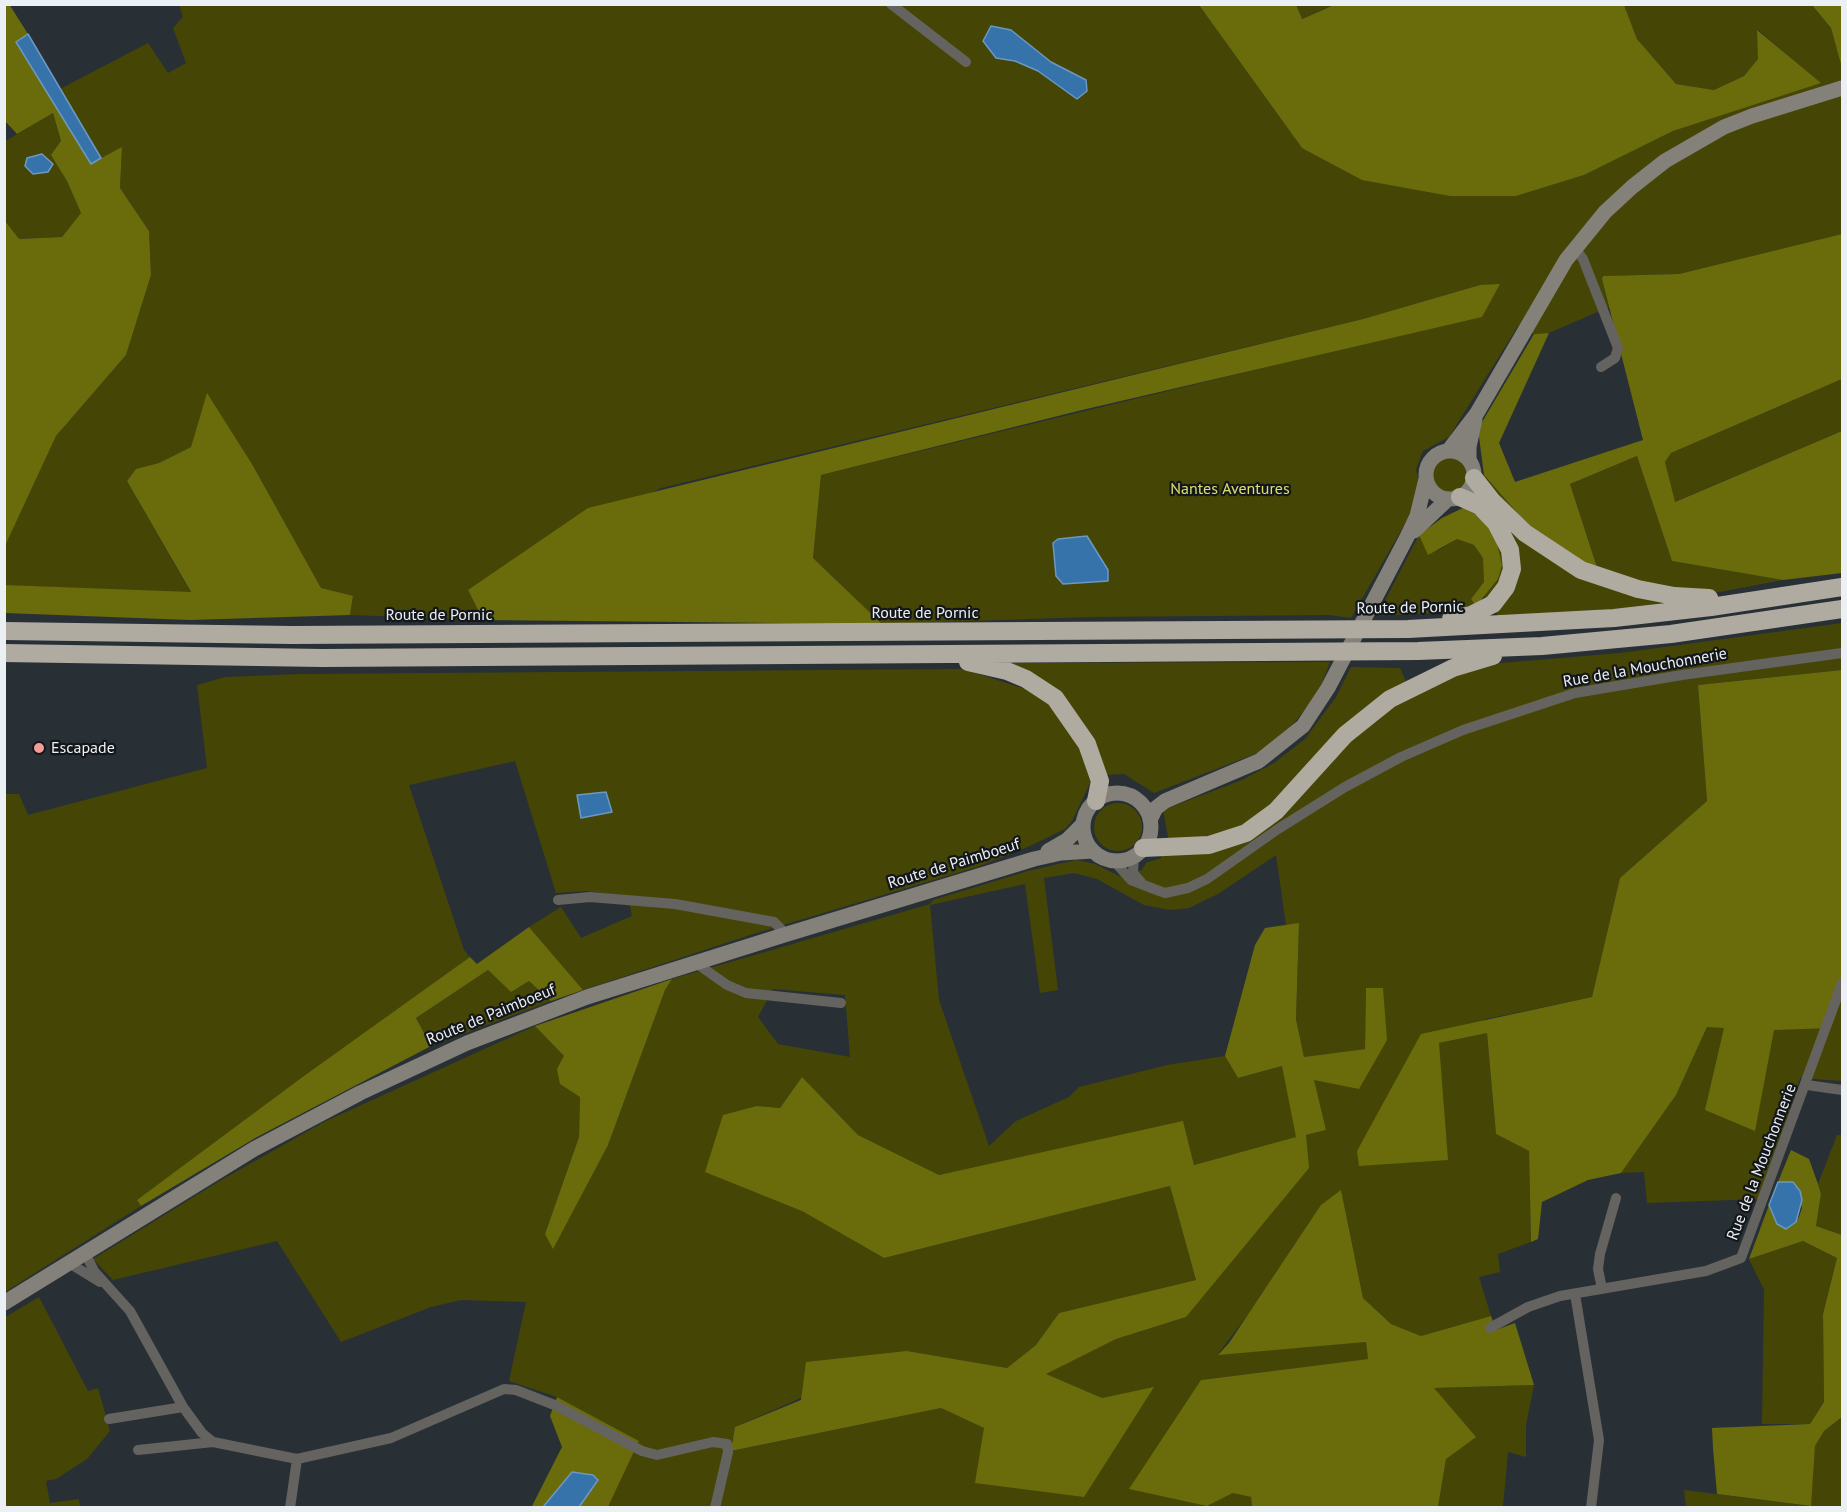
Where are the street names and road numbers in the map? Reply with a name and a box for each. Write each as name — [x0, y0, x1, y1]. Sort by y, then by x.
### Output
street label: Route de Pornic — [1356, 597, 1464, 619]
street label: Route de Pornic — [871, 603, 979, 623]
street label: Route de Pornic — [385, 605, 493, 625]
street label: Rue de la Mouchonnerie — [1562, 644, 1728, 692]
street label: Route de Paimboeuf — [886, 835, 1022, 893]
street label: Route de Paimboeuf — [424, 980, 558, 1050]
street label: Rue de la Mouchonnerie — [1723, 1081, 1801, 1243]

